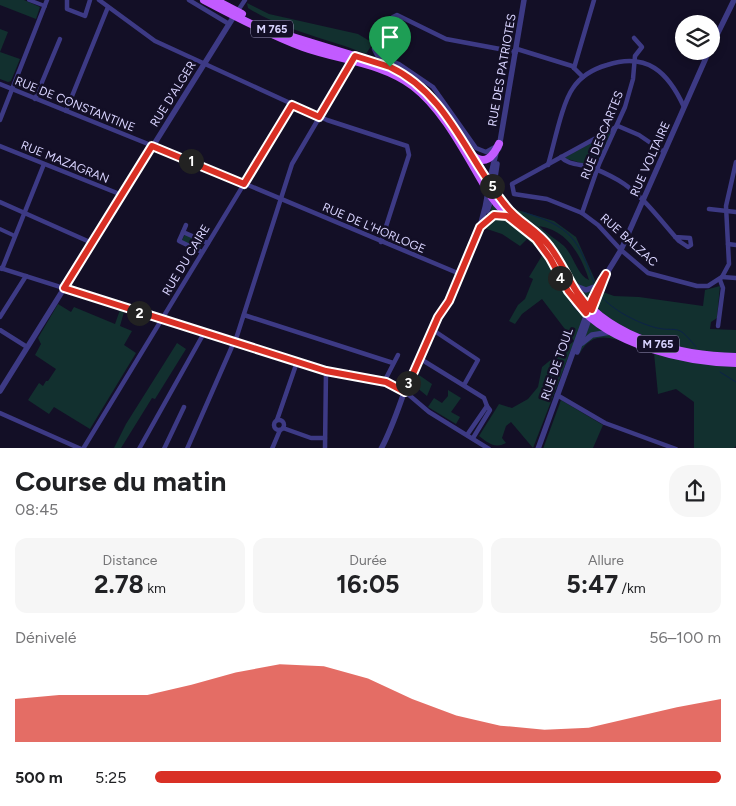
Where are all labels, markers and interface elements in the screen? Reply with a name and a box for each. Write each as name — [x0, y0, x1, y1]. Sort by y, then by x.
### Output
street label: RUE DES PATRIOTES — [485, 12, 519, 128]
map controls — [675, 15, 720, 60]
button: layers — [675, 15, 720, 60]
pin — [369, 16, 411, 67]
road number: M 765 — [251, 20, 293, 38]
icon: arrive — [376, 23, 404, 51]
street label: RUE D'ALGER — [147, 59, 199, 129]
street label: RUE DE CONSTANTINE — [13, 73, 137, 135]
street label: RUE DESCARTES — [578, 89, 626, 181]
street label: RUE VOLTAIRE — [627, 119, 673, 199]
street label: RUE MAZAGRAN — [19, 138, 111, 186]
pin: 1 — [178, 148, 204, 174]
text: 1 — [189, 153, 194, 170]
pin: 5 — [480, 174, 504, 198]
text: 5 — [488, 178, 497, 195]
street label: RUE DE L'HORLOGE — [320, 200, 428, 256]
street label: RUE BALZAC — [598, 211, 661, 270]
street label: RUE DU CAIRE — [159, 222, 213, 298]
pin: 4 — [548, 266, 572, 290]
text: 4 — [556, 270, 565, 287]
pin: 2 — [126, 300, 152, 326]
text: 2 — [135, 305, 144, 322]
street label: RUE DE TOUL — [538, 326, 576, 402]
road number: M 765 — [637, 336, 679, 352]
pin: 3 — [396, 370, 420, 396]
text: 3 — [405, 375, 412, 392]
text: Course du matin — [15, 464, 226, 498]
button: share — [669, 465, 721, 517]
text: 08:45 — [15, 500, 58, 519]
text: Distance — [103, 552, 157, 569]
text: Durée — [349, 552, 387, 569]
text: Allure — [588, 552, 624, 569]
text: 2.78 — [94, 569, 144, 599]
text: 16:05 — [336, 569, 400, 599]
text: 5:47 — [566, 569, 618, 599]
text: km — [144, 580, 166, 597]
text: /km — [618, 580, 646, 597]
text: Dénivelé — [15, 628, 77, 647]
text: 56–100 m — [649, 628, 721, 647]
text: 500 m — [15, 768, 63, 787]
text: 5:25 — [95, 768, 126, 787]

